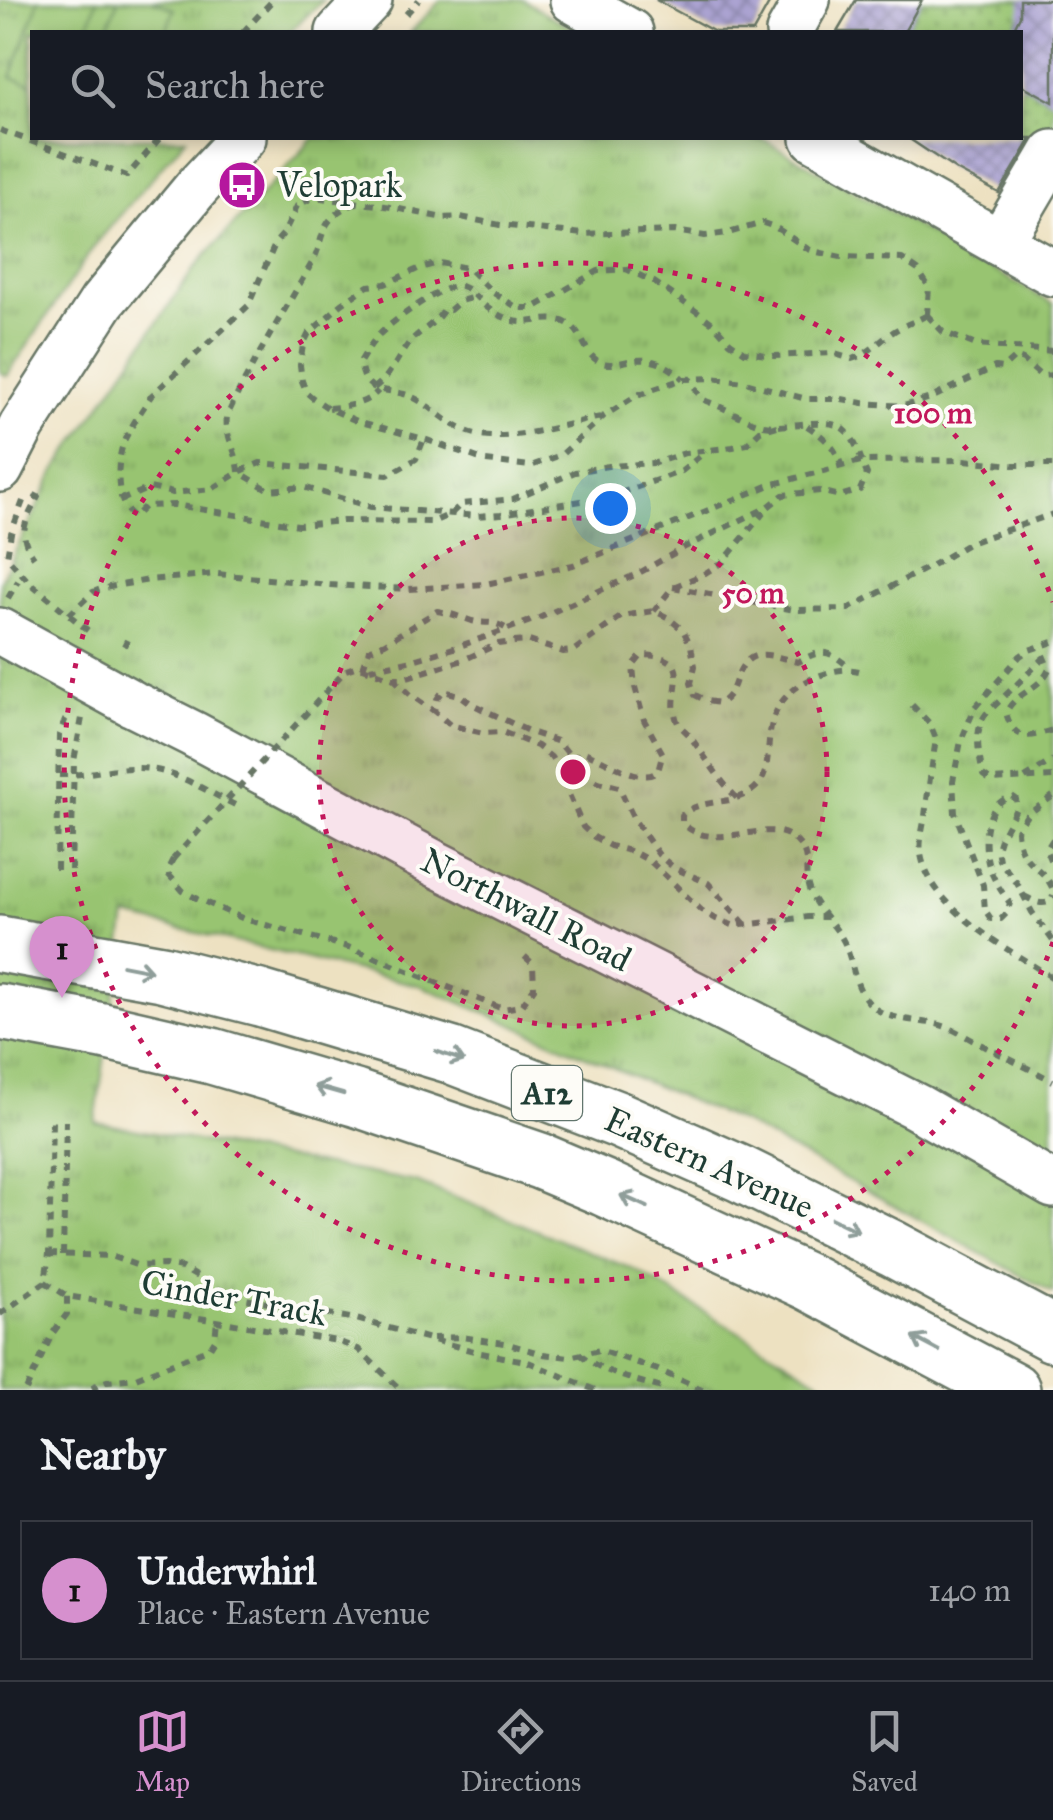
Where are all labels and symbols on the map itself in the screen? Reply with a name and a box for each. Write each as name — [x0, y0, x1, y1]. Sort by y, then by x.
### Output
bus stop icon: Velopark — [216, 159, 268, 211]
place label: Velopark — [276, 164, 403, 207]
text: 100 m — [894, 395, 973, 431]
your location — [585, 483, 636, 534]
text: 50 m — [721, 575, 785, 611]
centre of rings — [555, 754, 591, 790]
street label: Northwall Road — [414, 839, 639, 982]
pin: 1 — [30, 916, 94, 998]
one-way arrow — [120, 959, 152, 978]
one-way arrow — [434, 1048, 465, 1066]
road number: A12 — [512, 1066, 582, 1120]
one-way arrow — [314, 1080, 345, 1098]
street label: Eastern Avenue — [598, 1098, 820, 1228]
one-way arrow — [620, 1191, 650, 1210]
one-way arrow — [830, 1216, 859, 1235]
street label: Cinder Track — [138, 1261, 331, 1336]
one-way arrow — [911, 1334, 941, 1353]

